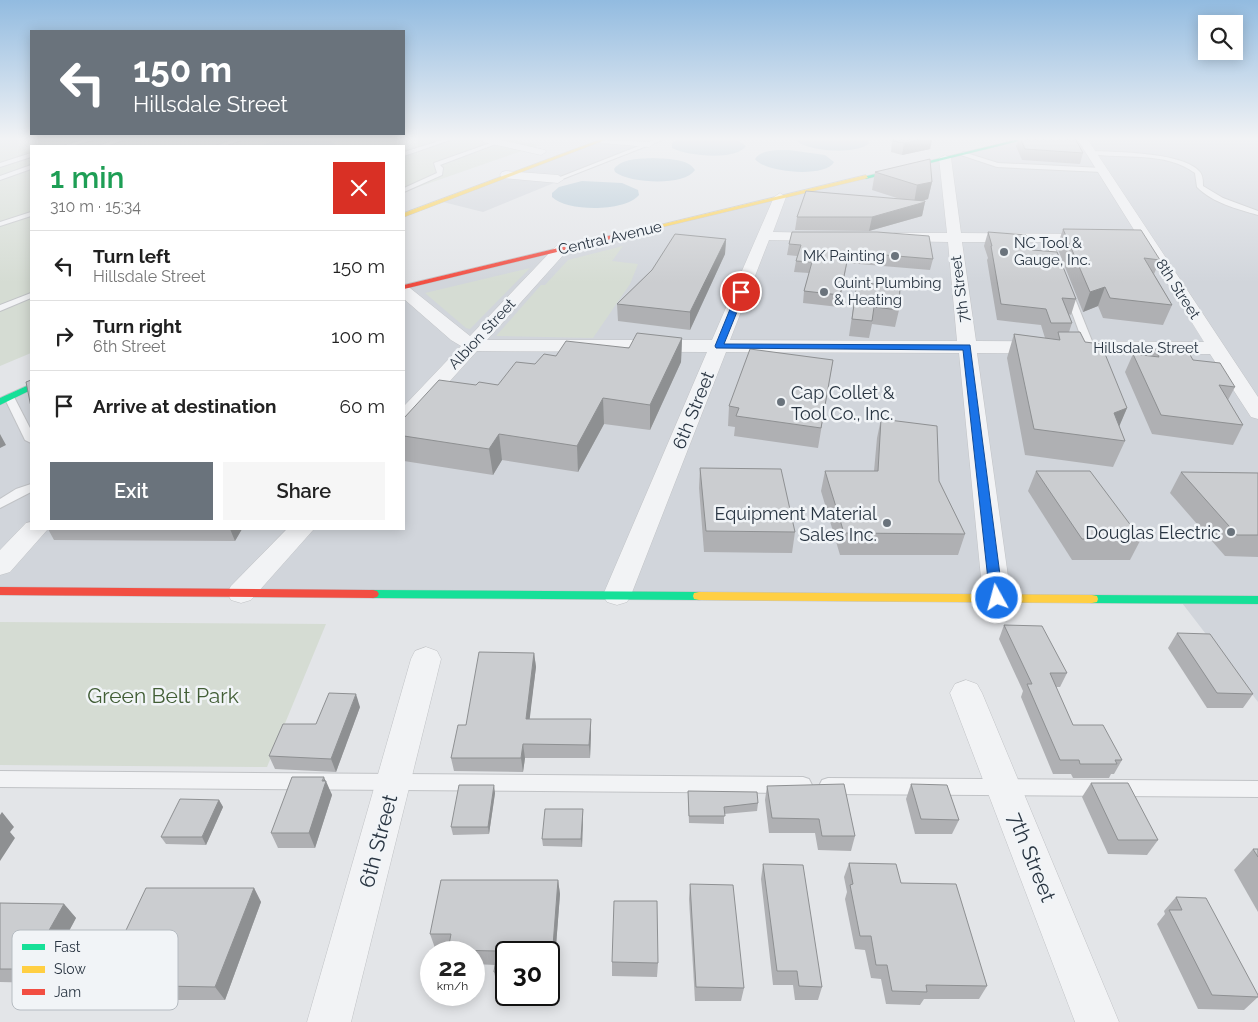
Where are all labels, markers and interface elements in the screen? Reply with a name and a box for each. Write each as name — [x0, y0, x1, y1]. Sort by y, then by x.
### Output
map controls — [1198, 15, 1243, 60]
button: search — [1198, 15, 1243, 60]
text: 150 m — [133, 49, 232, 90]
icon: left — [50, 50, 115, 115]
text: Hillsdale Street — [133, 91, 288, 117]
text: 1 min — [50, 160, 125, 195]
button: close — [333, 162, 385, 214]
text: 310 m · 15:34 — [50, 197, 141, 216]
street label: Central Avenue — [556, 217, 664, 259]
place label: NC Tool & Gauge, Inc. — [1014, 234, 1091, 269]
text: Turn left — [93, 245, 170, 267]
marker: NC Tool & Gauge, Inc. — [998, 246, 1010, 258]
place label: MK Painting — [803, 247, 885, 265]
marker: MK Painting — [889, 250, 901, 262]
icon: left — [50, 252, 78, 280]
text: 150 m — [333, 255, 385, 277]
street label: 7th Street — [947, 255, 973, 323]
street label: 8th Street — [1152, 256, 1204, 322]
text: Hillsdale Street — [93, 267, 206, 286]
pin — [720, 271, 762, 313]
place label: Quint Plumbing & Heating — [834, 274, 942, 309]
icon: arrive — [727, 278, 755, 306]
marker: Quint Plumbing & Heating — [818, 286, 830, 298]
street label: Albion Street — [445, 295, 519, 373]
text: Turn right — [93, 315, 182, 337]
icon: right — [50, 322, 78, 350]
text: 100 m — [331, 325, 385, 347]
text: 6th Street — [93, 337, 166, 356]
street label: Hillsdale Street — [1093, 339, 1199, 357]
street label: 6th Street — [668, 368, 718, 452]
place label: Cap Collet & Tool Co., Inc. — [791, 382, 895, 424]
icon: arrive — [50, 392, 78, 420]
text: Arrive at destination — [93, 395, 277, 417]
text: 60 m — [340, 395, 385, 417]
marker: Cap Collet & Tool Co., Inc. — [775, 396, 787, 408]
button: Exit — [50, 462, 213, 520]
button: Share — [223, 462, 385, 520]
place label: Equipment Material Sales Inc. — [715, 503, 877, 545]
marker: Equipment Material Sales Inc. — [881, 517, 893, 529]
place label: Douglas Electric — [1085, 522, 1221, 543]
marker: Douglas Electric — [1225, 526, 1237, 538]
position arrow — [970, 571, 1022, 623]
park label: Green Belt Park — [87, 683, 239, 708]
street label: 6th Street — [354, 792, 402, 890]
street label: 7th Street — [1003, 809, 1061, 905]
legend — [12, 930, 178, 1010]
text: Fast — [54, 939, 81, 955]
speed limit sign: 30 — [495, 941, 560, 1006]
text: 22 — [438, 952, 467, 982]
text: Slow — [54, 961, 86, 977]
text: km/h — [437, 979, 468, 993]
text: Jam — [54, 984, 81, 1000]

